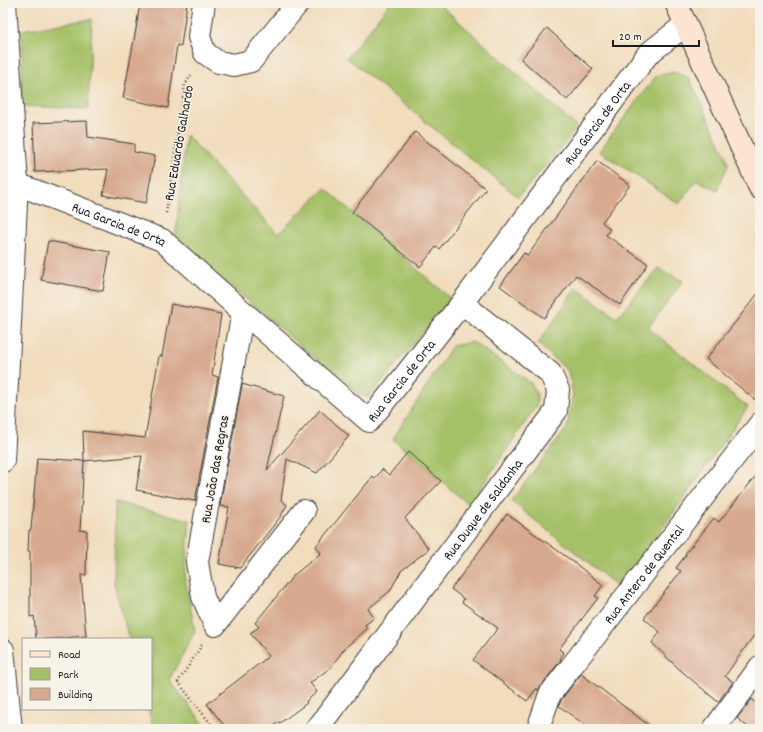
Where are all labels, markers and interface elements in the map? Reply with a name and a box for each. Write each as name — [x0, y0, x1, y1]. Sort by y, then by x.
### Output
scale bar — [613, 22, 699, 48]
text: 20 m — [619, 29, 642, 46]
street label: Rua Garcia de Orta — [560, 77, 637, 170]
street label: Rua Eduardo Galhardo — [160, 84, 200, 203]
street label: Rua Garcia de Orta — [68, 198, 171, 252]
street label: Rua Garcia de Orta — [364, 336, 442, 427]
street label: Rua João das Regras — [197, 414, 235, 525]
street label: Rua Duque de Saldanha — [439, 455, 529, 565]
street label: Rua Antero de Quental — [600, 521, 690, 629]
legend — [22, 638, 152, 710]
text: Road — [58, 647, 80, 664]
text: Park — [58, 667, 79, 684]
text: Building — [58, 687, 93, 704]

